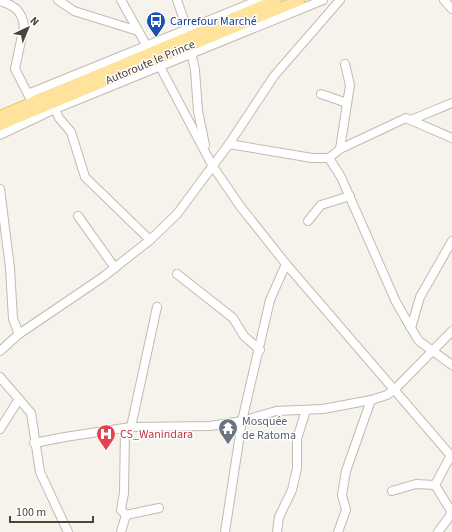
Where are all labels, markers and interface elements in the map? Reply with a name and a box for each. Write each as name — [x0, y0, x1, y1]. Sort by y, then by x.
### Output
north arrow — [8, 8, 48, 48]
bus stop icon: Carrefour Marché — [145, 10, 167, 38]
text: N — [27, 13, 42, 29]
place label: Carrefour Marché — [170, 13, 257, 30]
street label: Autoroute le Prince — [103, 36, 198, 89]
place label: Mosquée de Ratoma — [242, 413, 296, 444]
temple icon: Mosquée de Ratoma — [217, 417, 239, 445]
hospital icon: CS_Wanindara — [95, 423, 117, 451]
place label: CS_Wanindara — [120, 426, 193, 443]
scale bar — [10, 498, 93, 524]
text: 100 m — [16, 504, 46, 521]

